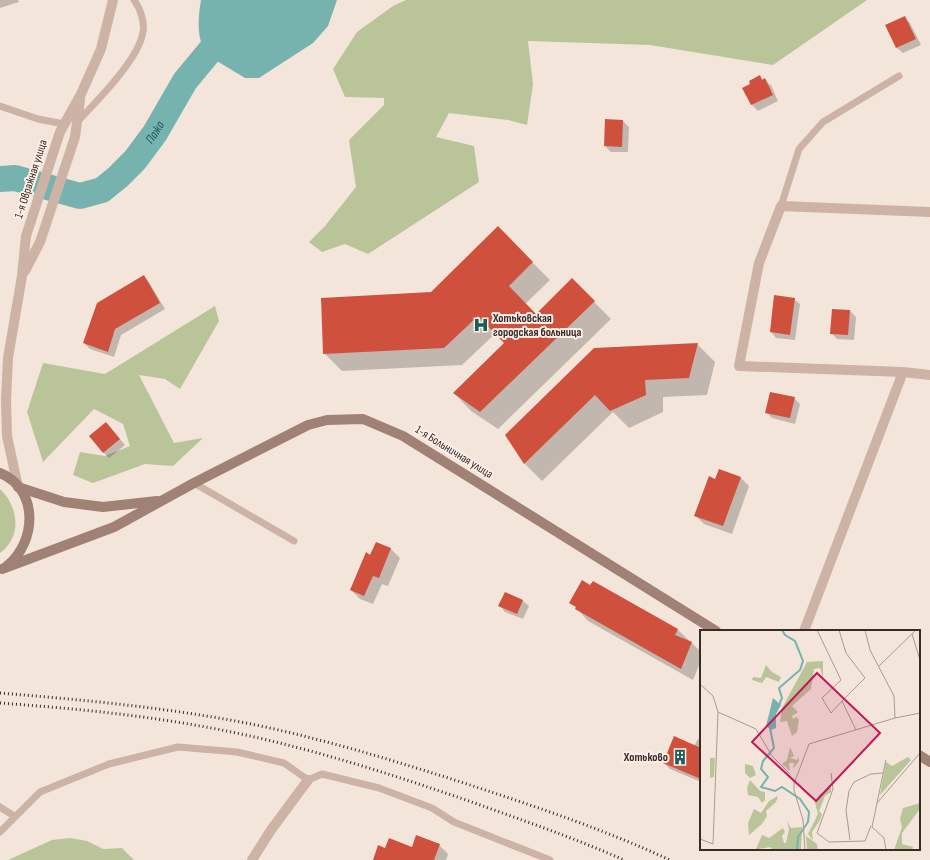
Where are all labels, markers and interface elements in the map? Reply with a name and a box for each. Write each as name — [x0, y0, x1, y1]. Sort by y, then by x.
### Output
water label: Пажа — [142, 118, 168, 147]
street label: 1-я Овражная улица — [11, 137, 51, 220]
place label: Хотьковская городская больница — [492, 311, 582, 340]
hospital icon: Хотьковская городская больница — [472, 316, 490, 334]
street label: 1-я Больничная улица — [412, 422, 496, 482]
inset map — [700, 630, 920, 850]
building icon: Хотьково — [671, 748, 689, 766]
place label: Хотьково — [623, 750, 668, 765]

